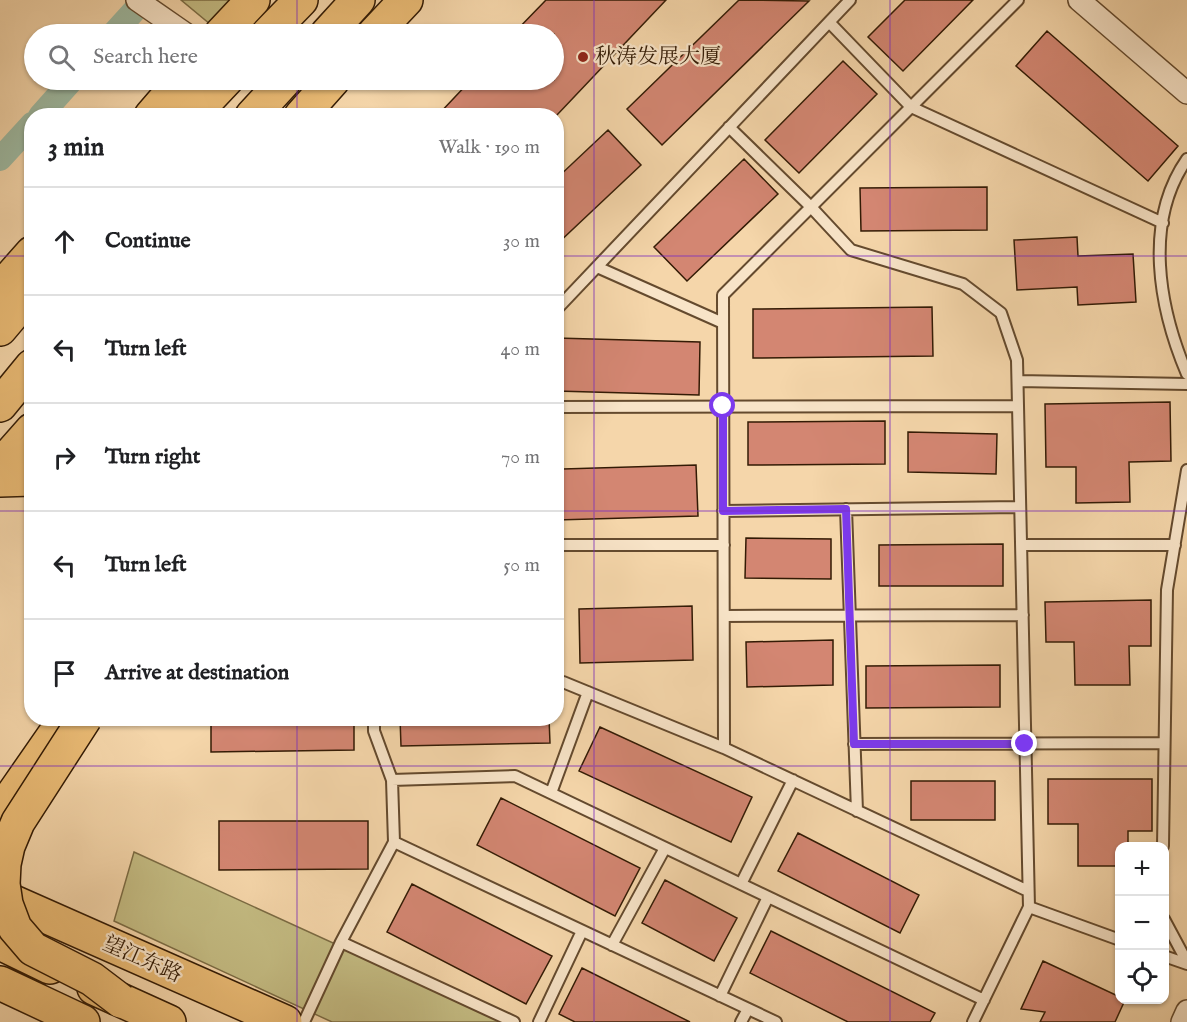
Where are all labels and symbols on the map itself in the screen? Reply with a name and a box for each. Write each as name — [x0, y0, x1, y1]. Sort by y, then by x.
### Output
place label: 秋涛发展大厦 — [595, 44, 721, 71]
marker: 秋涛发展大厦 — [576, 50, 590, 64]
route start — [709, 392, 735, 418]
route end — [1011, 730, 1037, 756]
street label: 望江东路 — [98, 931, 186, 989]

